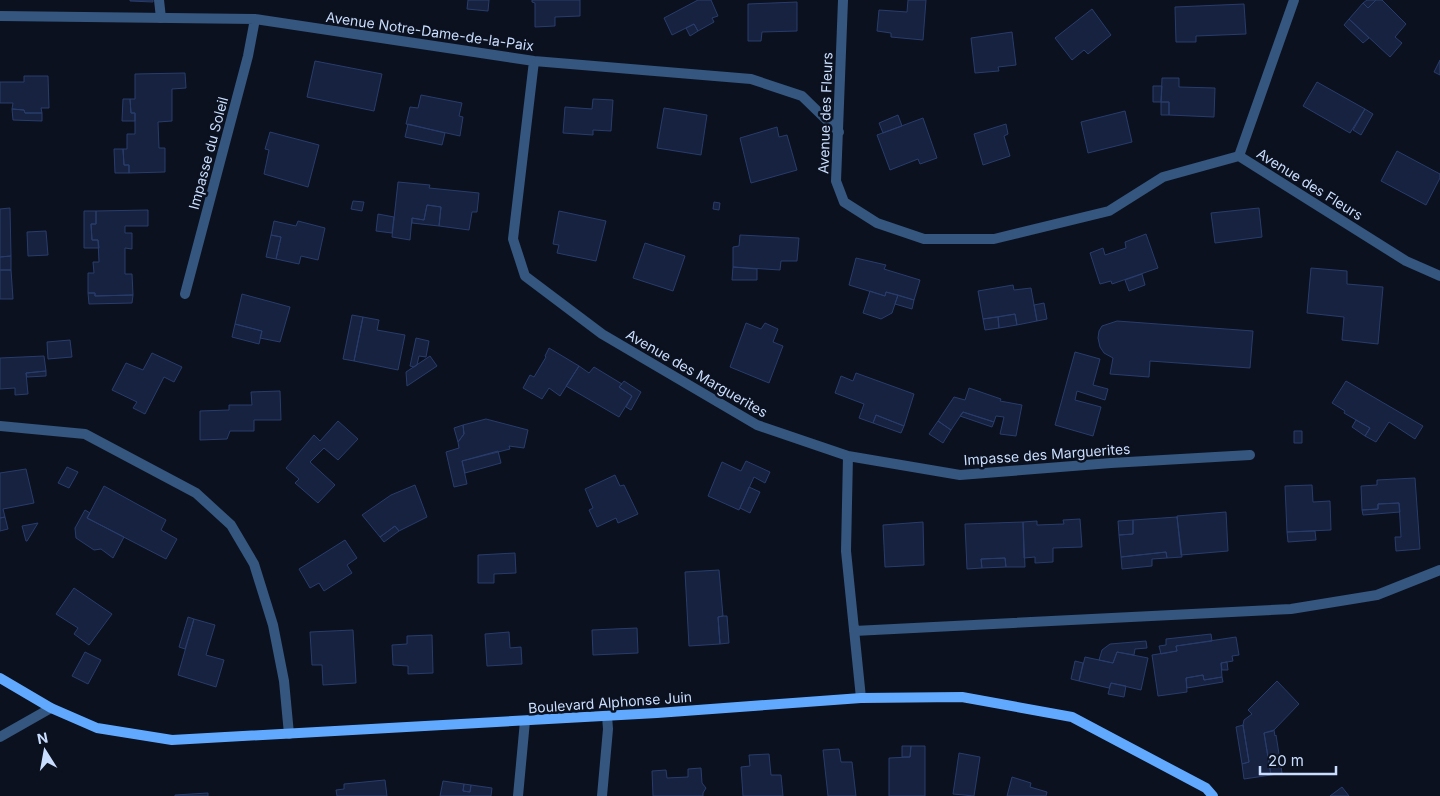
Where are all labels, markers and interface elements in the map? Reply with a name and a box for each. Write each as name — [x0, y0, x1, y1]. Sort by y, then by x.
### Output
street label: Avenue Notre-Dame-de-la-Paix — [325, 8, 535, 54]
street label: Avenue des Fleurs — [814, 52, 836, 174]
street label: Impasse du Soleil — [185, 95, 231, 211]
street label: Avenue des Fleurs — [1254, 144, 1366, 224]
street label: Avenue des Marguerites — [623, 325, 771, 421]
street label: Impasse des Marguerites — [963, 440, 1131, 468]
street label: Boulevard Alphonse Juin — [527, 688, 693, 716]
north arrow — [20, 726, 70, 776]
text: N — [36, 728, 49, 747]
scale bar — [1260, 744, 1336, 776]
text: 20 m — [1268, 751, 1304, 770]

